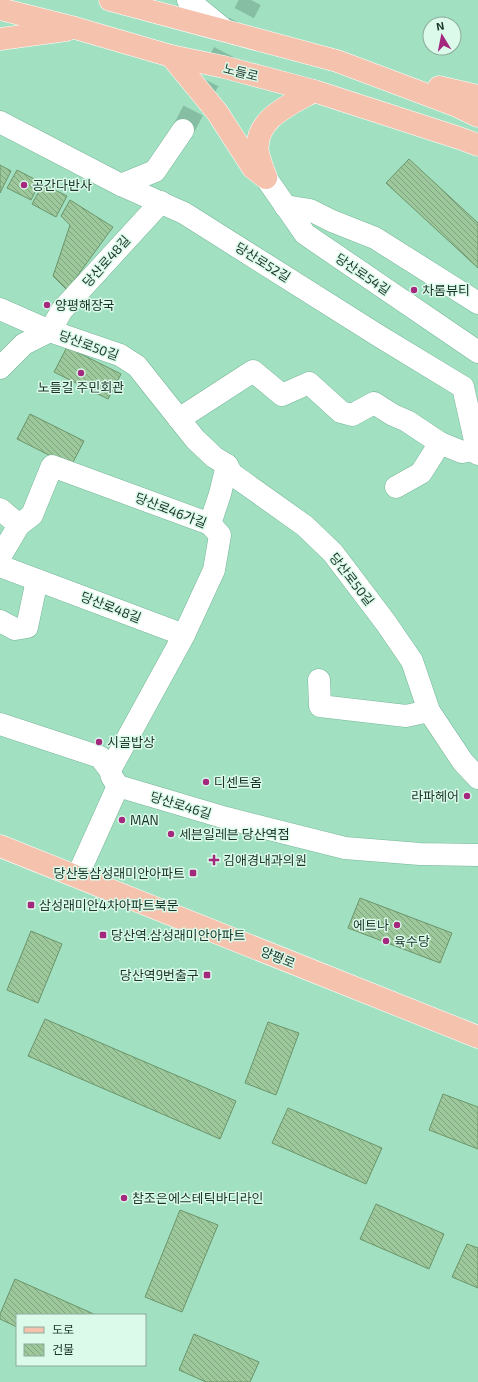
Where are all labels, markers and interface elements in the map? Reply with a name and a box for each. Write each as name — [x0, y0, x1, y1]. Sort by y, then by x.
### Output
north arrow — [422, 16, 462, 56]
text: N — [435, 19, 445, 33]
street label: 노들로 — [222, 60, 260, 84]
place label: 공간다반사 — [32, 177, 92, 193]
marker: 공간다반사 — [19, 180, 29, 190]
street label: 당산로48길 — [79, 232, 133, 290]
street label: 당산로52길 — [232, 239, 294, 285]
street label: 당산로54길 — [332, 250, 394, 298]
place label: 차롬뷰티 — [422, 282, 470, 298]
marker: 차롬뷰티 — [409, 285, 419, 295]
place label: 양평해장국 — [55, 297, 115, 313]
marker: 양평해장국 — [42, 300, 52, 310]
street label: 당산로50길 — [57, 327, 121, 363]
marker: 노들길 주민회관 — [76, 368, 86, 378]
place label: 노들길 주민회관 — [38, 379, 124, 395]
street label: 당산로46가길 — [133, 489, 209, 531]
street label: 당산로50길 — [326, 549, 378, 609]
street label: 당산로48길 — [78, 588, 144, 626]
place label: 시골밥상 — [107, 734, 155, 750]
marker: 시골밥상 — [94, 737, 104, 747]
place label: 디센트옴 — [214, 774, 262, 790]
marker: 디센트옴 — [201, 777, 211, 787]
street label: 당산로46길 — [148, 788, 214, 822]
place label: 라파헤어 — [411, 788, 459, 804]
marker: 라파헤어 — [462, 791, 472, 801]
place label: MAN — [130, 812, 159, 828]
marker: MAN — [117, 815, 127, 825]
place label: 세븐일레븐 당산역점 — [179, 826, 290, 842]
marker: 세븐일레븐 당산역점 — [166, 829, 176, 839]
place label: 김애경내과의원 — [223, 852, 307, 868]
marker: 김애경내과의원 — [208, 854, 220, 866]
place label: 당산동삼성래미안아파트 — [53, 865, 185, 881]
marker: 당산동삼성래미안아파트 — [188, 868, 198, 878]
place label: 삼성래미안4차아파트북문 — [39, 897, 179, 913]
marker: 삼성래미안4차아파트북문 — [26, 900, 36, 910]
place label: 에트나 — [353, 917, 389, 933]
marker: 에트나 — [392, 920, 402, 930]
place label: 당산역.삼성래미안아파트 — [111, 927, 246, 943]
marker: 당산역.삼성래미안아파트 — [98, 930, 108, 940]
place label: 육수당 — [394, 933, 430, 949]
marker: 육수당 — [381, 936, 391, 946]
street label: 양평로 — [258, 943, 298, 971]
place label: 당산역9번출구 — [120, 967, 199, 983]
marker: 당산역9번출구 — [202, 970, 212, 980]
place label: 참조은에스테틱바디라인 — [132, 1190, 264, 1206]
marker: 참조은에스테틱바디라인 — [119, 1193, 129, 1203]
legend — [16, 1314, 146, 1366]
text: 도로 — [52, 1322, 74, 1336]
text: 건물 — [52, 1342, 74, 1356]

